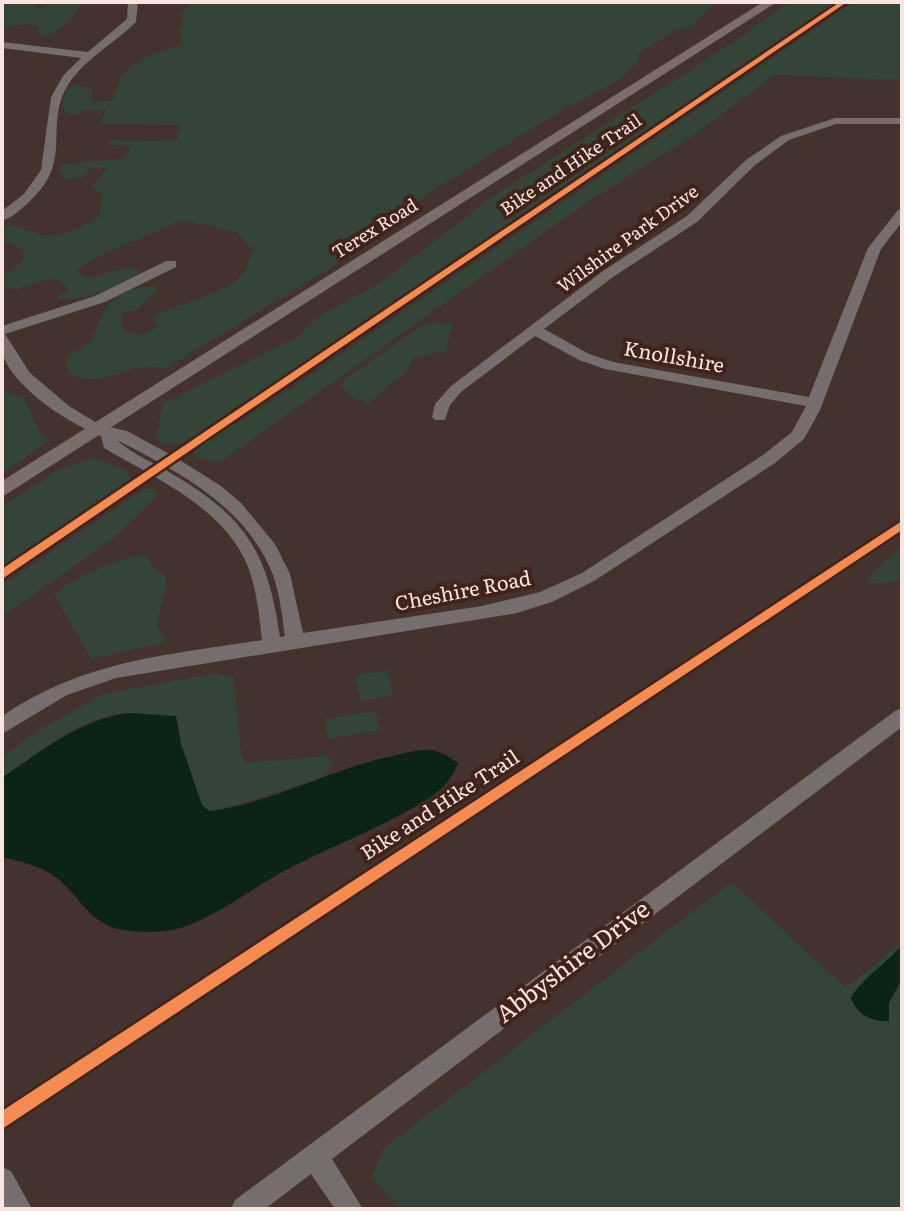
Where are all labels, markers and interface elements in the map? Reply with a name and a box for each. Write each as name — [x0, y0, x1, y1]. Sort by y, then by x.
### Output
street label: Bike and Hike Trail — [494, 106, 646, 221]
street label: Wilshire Park Drive — [551, 177, 703, 298]
street label: Terex Road — [326, 191, 422, 265]
street label: Knollshire — [622, 331, 727, 379]
street label: Cheshire Road — [392, 561, 533, 617]
street label: Bike and Hike Trail — [354, 741, 524, 866]
street label: Abbyshire Drive — [487, 890, 656, 1030]

